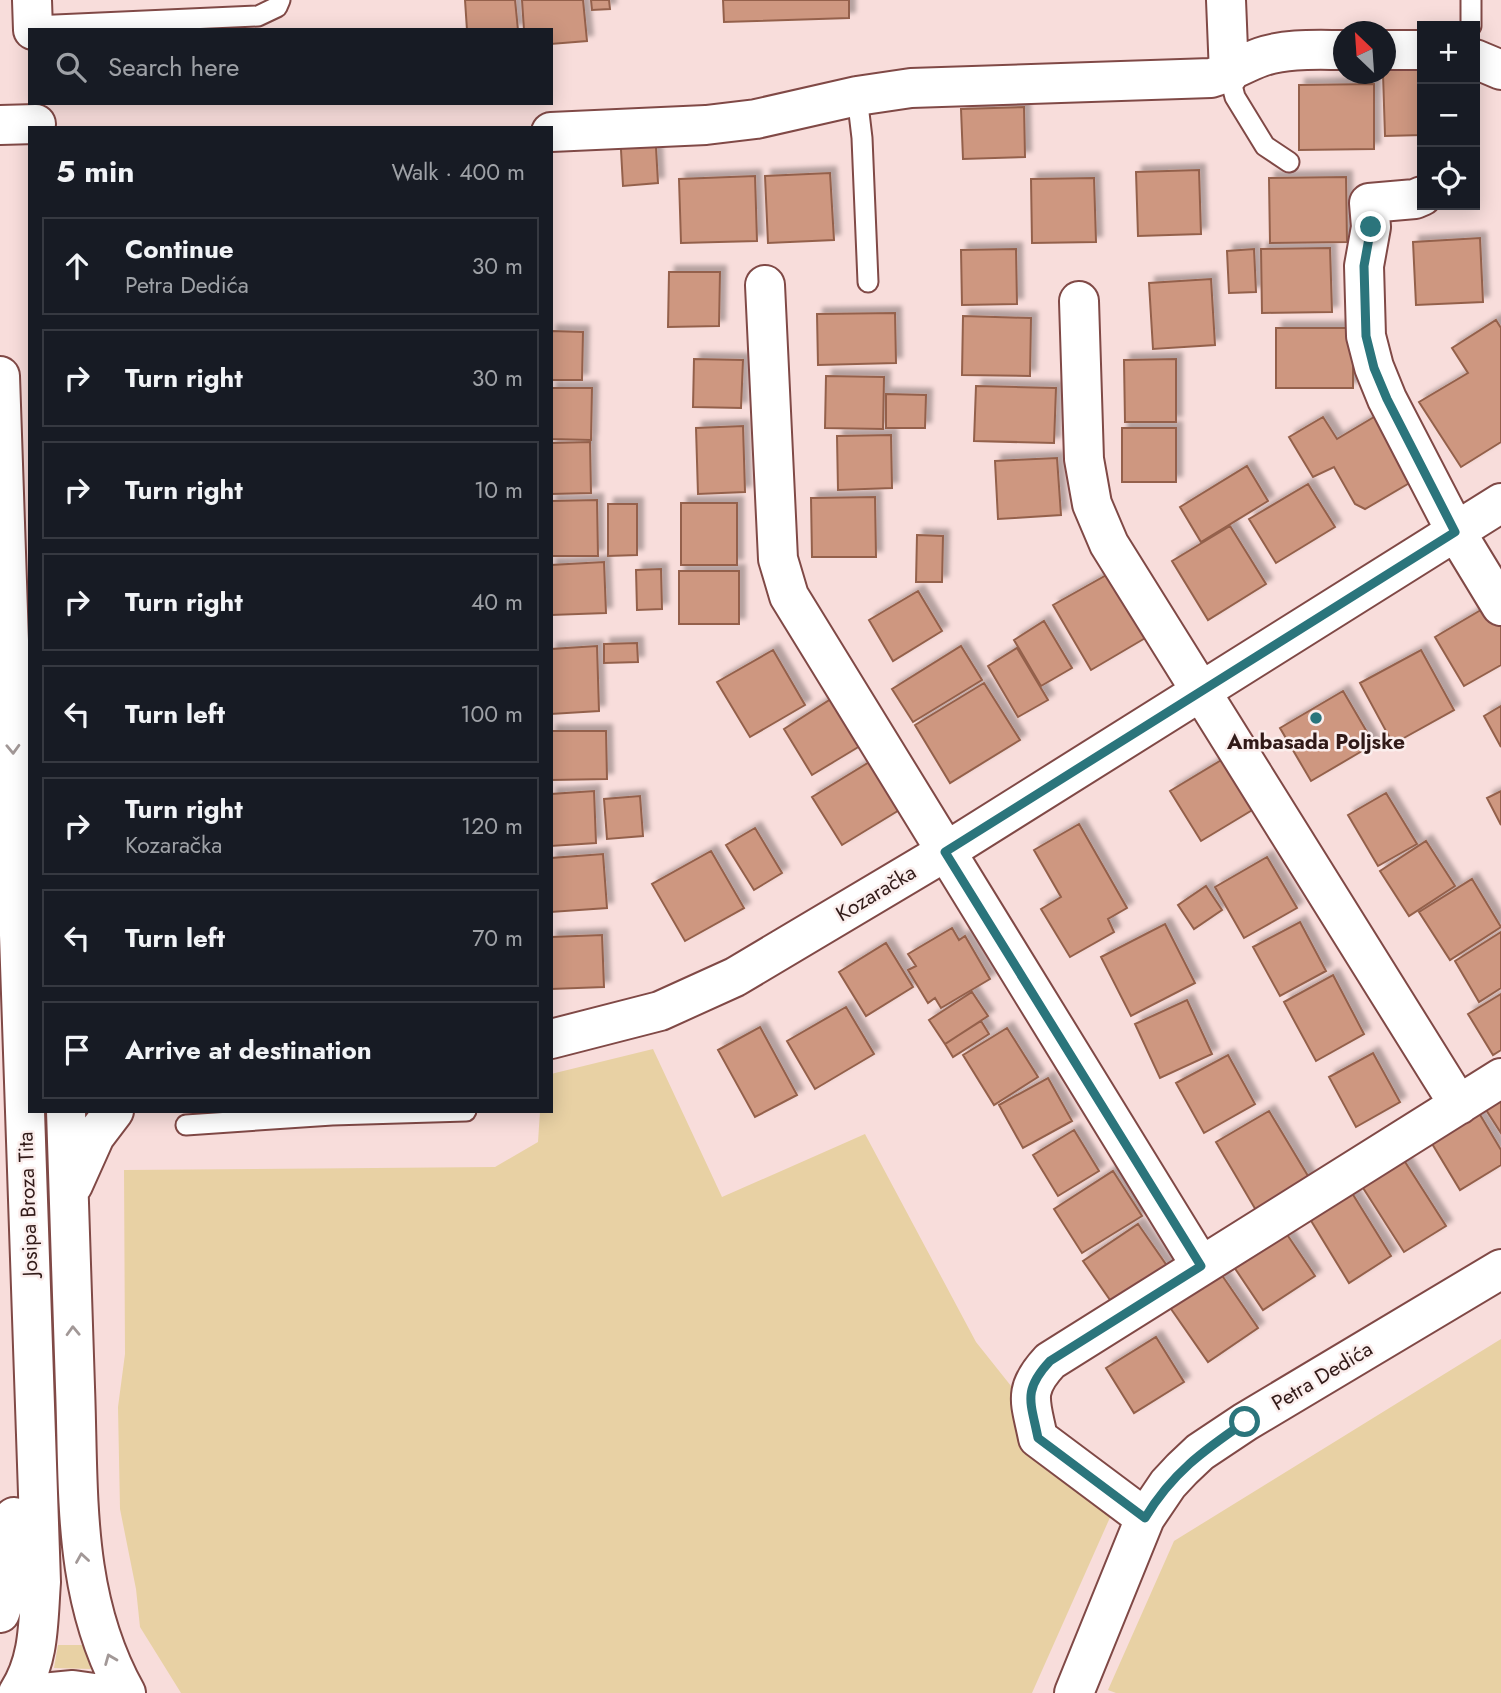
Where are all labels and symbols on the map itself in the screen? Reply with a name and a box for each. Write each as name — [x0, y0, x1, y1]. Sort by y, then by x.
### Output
north arrow — [1333, 21, 1396, 84]
route end — [1355, 211, 1386, 242]
marker: Ambasada Poljske — [1308, 710, 1324, 726]
place label: Ambasada Poljske — [1226, 727, 1405, 757]
one-way arrow — [5, 744, 20, 755]
street label: Kozaračka — [830, 857, 922, 929]
street label: Josipa Broza Tita — [10, 1131, 46, 1280]
one-way arrow — [65, 1325, 81, 1335]
street label: Petra Dedića — [1266, 1334, 1378, 1418]
route start — [1229, 1406, 1260, 1437]
one-way arrow — [75, 1552, 90, 1564]
one-way arrow — [104, 1654, 118, 1666]

